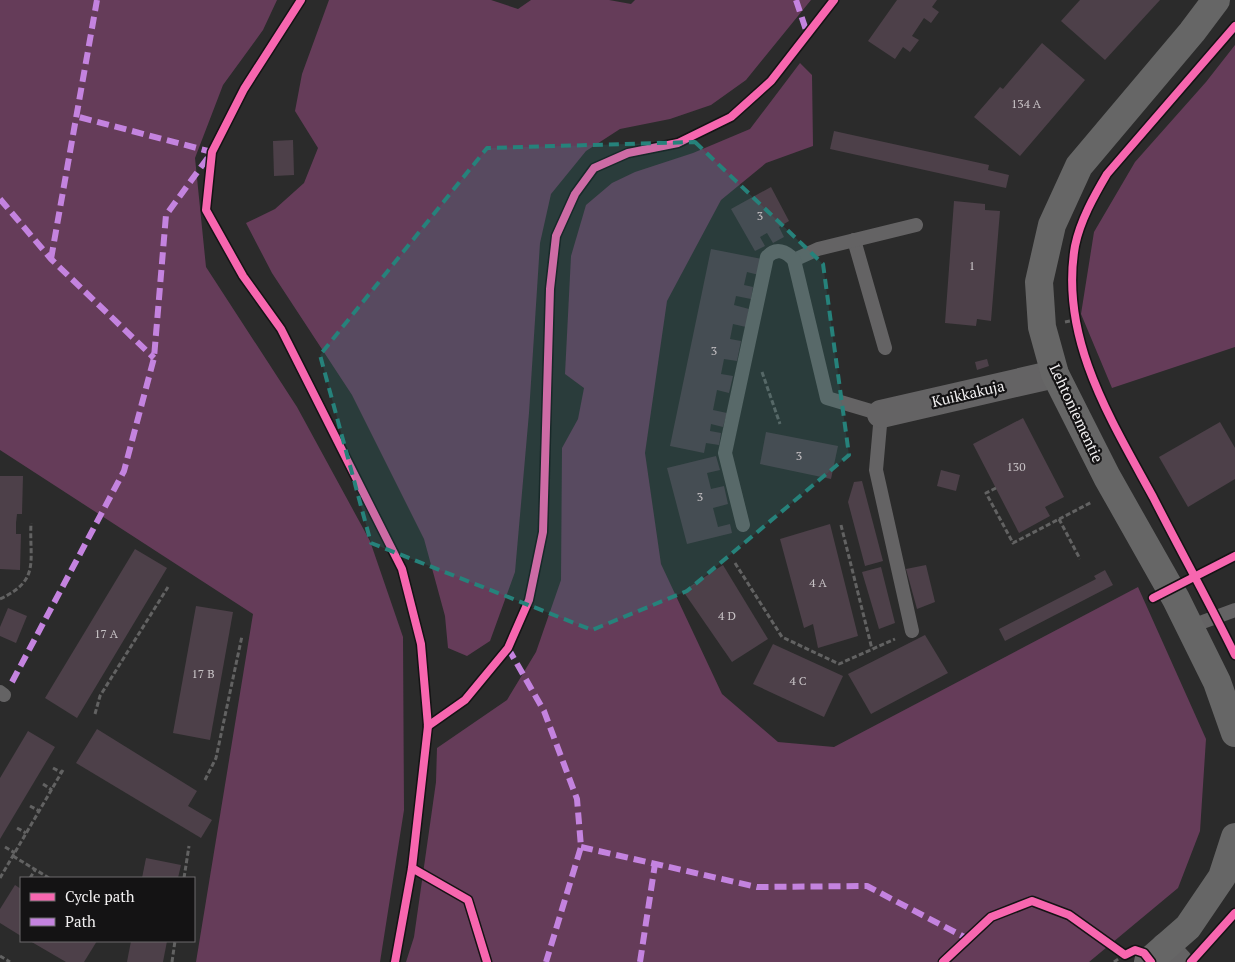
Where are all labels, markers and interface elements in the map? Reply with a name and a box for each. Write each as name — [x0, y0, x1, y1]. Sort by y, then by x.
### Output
house number: 134 A — [1011, 96, 1042, 111]
house number: 3 — [757, 208, 763, 223]
house number: 1 — [969, 258, 975, 273]
house number: 3 — [711, 343, 717, 358]
street label: Lehtoniementie — [1045, 361, 1109, 465]
street label: Kuikkakuja — [930, 375, 1007, 411]
house number: 3 — [796, 448, 802, 463]
house number: 130 — [1006, 459, 1026, 474]
house number: 3 — [697, 489, 703, 504]
house number: 4 A — [809, 575, 827, 590]
house number: 4 D — [718, 608, 736, 623]
house number: 17 A — [94, 626, 119, 641]
house number: 17 B — [191, 666, 215, 681]
house number: 4 C — [789, 673, 807, 688]
legend — [20, 877, 195, 942]
text: Cycle path — [65, 886, 135, 906]
text: Path — [65, 911, 96, 931]

